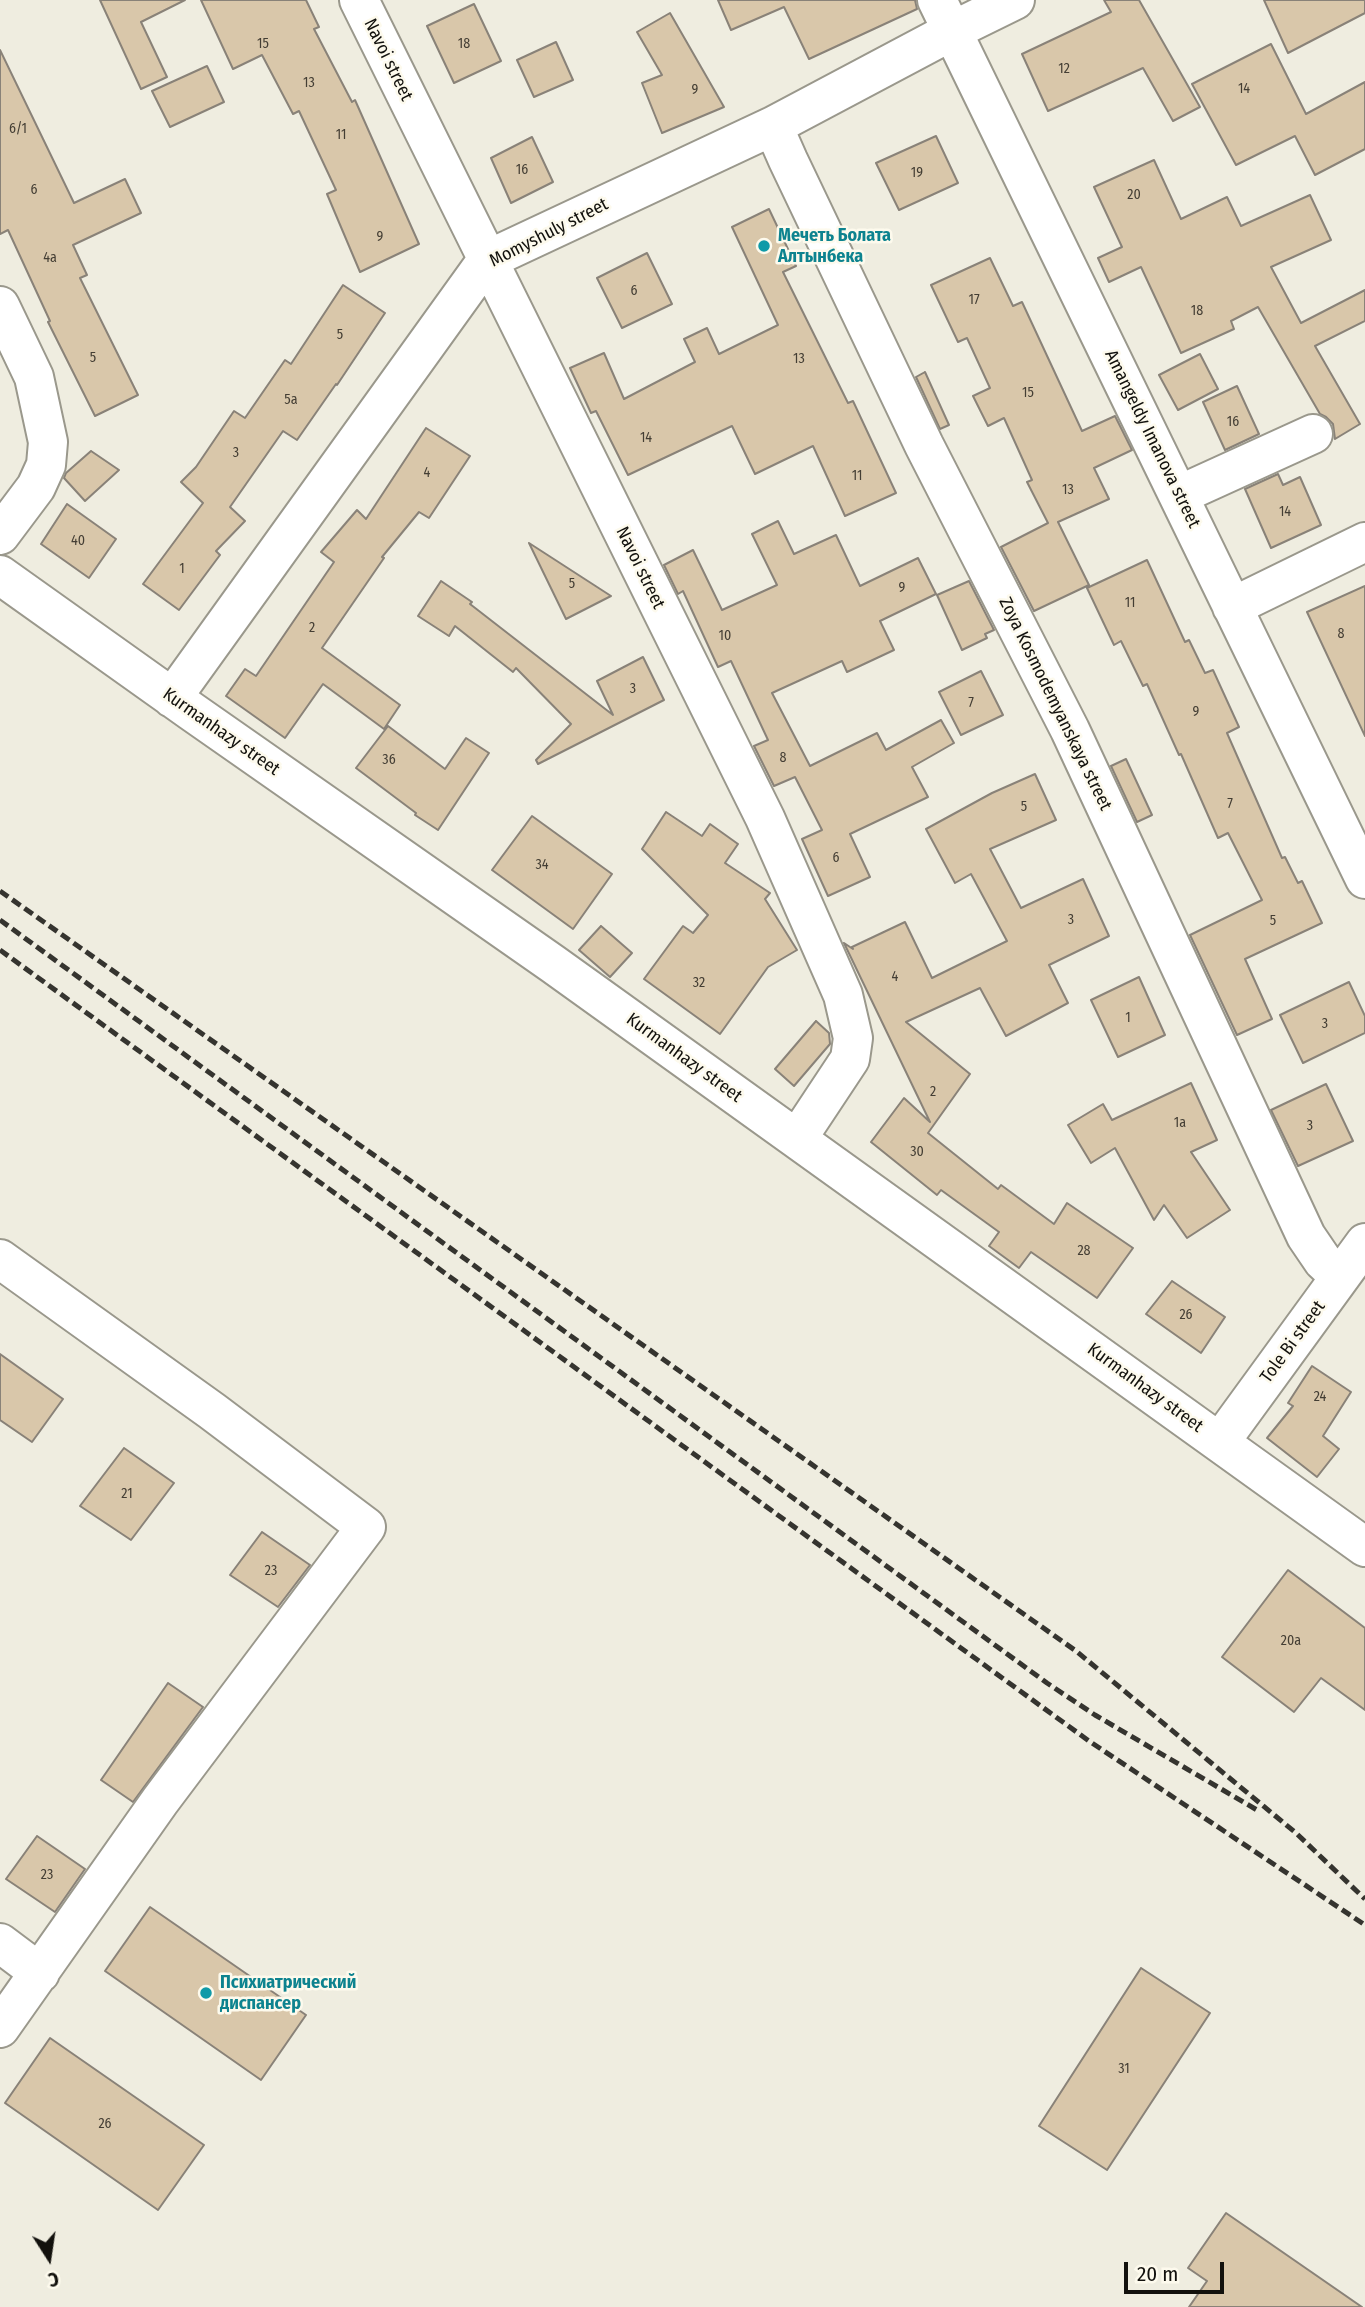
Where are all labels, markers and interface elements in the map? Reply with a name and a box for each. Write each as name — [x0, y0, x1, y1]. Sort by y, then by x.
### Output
street label: Navoi street — [359, 15, 417, 105]
house number: 15 — [257, 36, 269, 52]
house number: 18 — [458, 36, 470, 52]
house number: 12 — [1058, 61, 1070, 77]
house number: 13 — [303, 75, 315, 91]
house number: 14 — [1238, 81, 1250, 97]
house number: 9 — [692, 82, 698, 98]
house number: 6/1 — [9, 121, 27, 137]
house number: 11 — [336, 127, 346, 143]
house number: 16 — [516, 162, 528, 178]
house number: 19 — [911, 165, 923, 181]
house number: 6 — [31, 182, 37, 198]
house number: 20 — [1127, 187, 1141, 203]
street label: Momyshuly street — [486, 194, 612, 272]
place label: Мечеть Болата Алтынбека — [778, 225, 891, 268]
house number: 9 — [377, 229, 383, 245]
marker: Мечеть Болата Алтынбека — [756, 238, 772, 254]
house number: 4а — [43, 250, 57, 266]
house number: 6 — [631, 283, 637, 299]
house number: 17 — [968, 292, 980, 308]
house number: 18 — [1191, 303, 1203, 319]
house number: 5 — [337, 327, 343, 343]
street label: Amangeldy Imanova street — [1099, 346, 1205, 532]
house number: 5 — [90, 350, 96, 366]
house number: 13 — [793, 351, 805, 367]
house number: 15 — [1022, 385, 1034, 401]
house number: 5а — [284, 392, 298, 408]
house number: 16 — [1227, 414, 1239, 430]
house number: 14 — [640, 430, 652, 446]
house number: 3 — [233, 445, 239, 461]
house number: 4 — [424, 465, 430, 481]
house number: 11 — [852, 468, 862, 484]
house number: 13 — [1062, 482, 1074, 498]
house number: 14 — [1279, 504, 1291, 520]
street label: Navoi street — [611, 523, 669, 613]
house number: 40 — [71, 533, 85, 549]
house number: 1 — [179, 561, 185, 577]
house number: 5 — [569, 576, 575, 592]
house number: 9 — [899, 580, 905, 596]
street label: Zoya Kosmodemyanskaya street — [994, 594, 1116, 814]
house number: 11 — [1125, 595, 1135, 611]
house number: 2 — [309, 620, 315, 636]
house number: 8 — [1338, 626, 1344, 642]
house number: 10 — [719, 628, 731, 644]
house number: 3 — [630, 681, 636, 697]
street label: Kurmanhazy street — [158, 684, 284, 780]
house number: 7 — [968, 695, 974, 711]
house number: 9 — [1193, 704, 1199, 720]
house number: 8 — [780, 750, 786, 766]
house number: 36 — [382, 752, 396, 768]
house number: 7 — [1227, 796, 1233, 812]
house number: 5 — [1021, 799, 1027, 815]
house number: 6 — [833, 850, 839, 866]
house number: 34 — [535, 857, 549, 873]
house number: 3 — [1068, 912, 1074, 928]
house number: 5 — [1270, 913, 1276, 929]
house number: 4 — [892, 969, 898, 985]
house number: 32 — [693, 975, 705, 991]
street label: Kurmanhazy street — [622, 1009, 746, 1107]
house number: 1 — [1125, 1010, 1131, 1026]
house number: 3 — [1322, 1016, 1328, 1032]
house number: 2 — [930, 1084, 936, 1100]
house number: 1а — [1174, 1115, 1186, 1131]
house number: 3 — [1307, 1118, 1313, 1134]
house number: 30 — [910, 1144, 924, 1160]
house number: 28 — [1077, 1243, 1091, 1259]
street label: Tole Bi street — [1256, 1297, 1330, 1387]
house number: 26 — [1179, 1307, 1193, 1323]
street label: Kurmanhazy street — [1083, 1339, 1207, 1437]
house number: 24 — [1314, 1389, 1326, 1405]
house number: 21 — [121, 1486, 133, 1502]
house number: 23 — [265, 1563, 277, 1579]
house number: 20а — [1281, 1633, 1301, 1649]
house number: 23 — [41, 1867, 53, 1883]
place label: Психиатрический диспансер — [220, 1972, 356, 2014]
marker: Психиатрический диспансер — [198, 1985, 214, 2001]
house number: 31 — [1118, 2061, 1130, 2077]
house number: 26 — [98, 2116, 112, 2132]
north arrow — [14, 2223, 84, 2293]
scale bar — [1127, 2248, 1227, 2292]
text: 20 m — [1137, 2261, 1178, 2287]
text: С — [46, 2267, 61, 2291]

